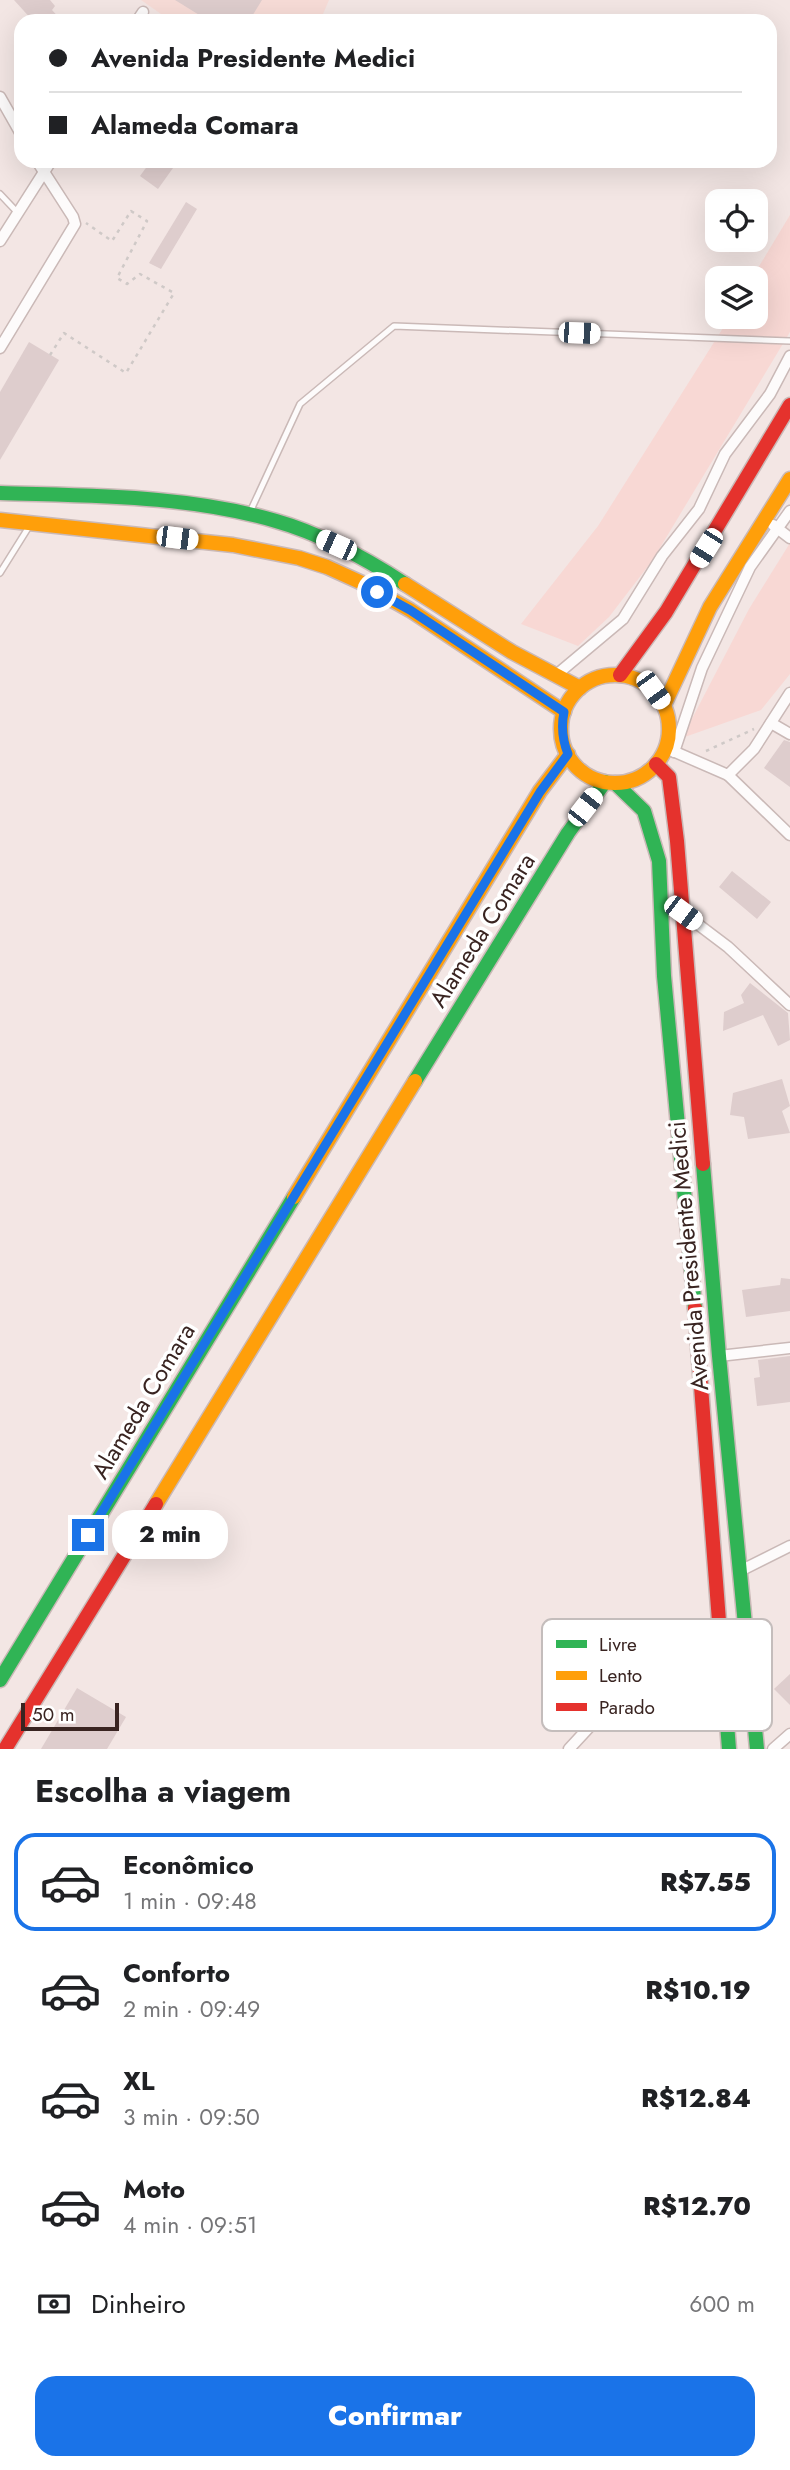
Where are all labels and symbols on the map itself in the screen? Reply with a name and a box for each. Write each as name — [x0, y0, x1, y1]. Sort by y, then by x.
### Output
car — [558, 322, 601, 344]
car — [155, 525, 200, 551]
car — [686, 525, 727, 571]
car — [313, 527, 360, 563]
route start — [361, 576, 393, 608]
car — [633, 667, 674, 713]
car — [564, 784, 607, 830]
street label: Alameda Comara — [421, 846, 543, 1014]
car — [660, 892, 707, 934]
street label: Avenida Presidente Medici — [659, 1120, 717, 1392]
street label: Alameda Comara — [83, 1317, 203, 1485]
callout: 2 min — [112, 1510, 228, 1560]
route end — [72, 1519, 104, 1551]
legend — [542, 1619, 772, 1731]
text: Livre — [599, 1631, 637, 1658]
text: Lento — [599, 1662, 642, 1689]
text: Parado — [599, 1694, 655, 1721]
scale bar — [21, 1700, 119, 1732]

